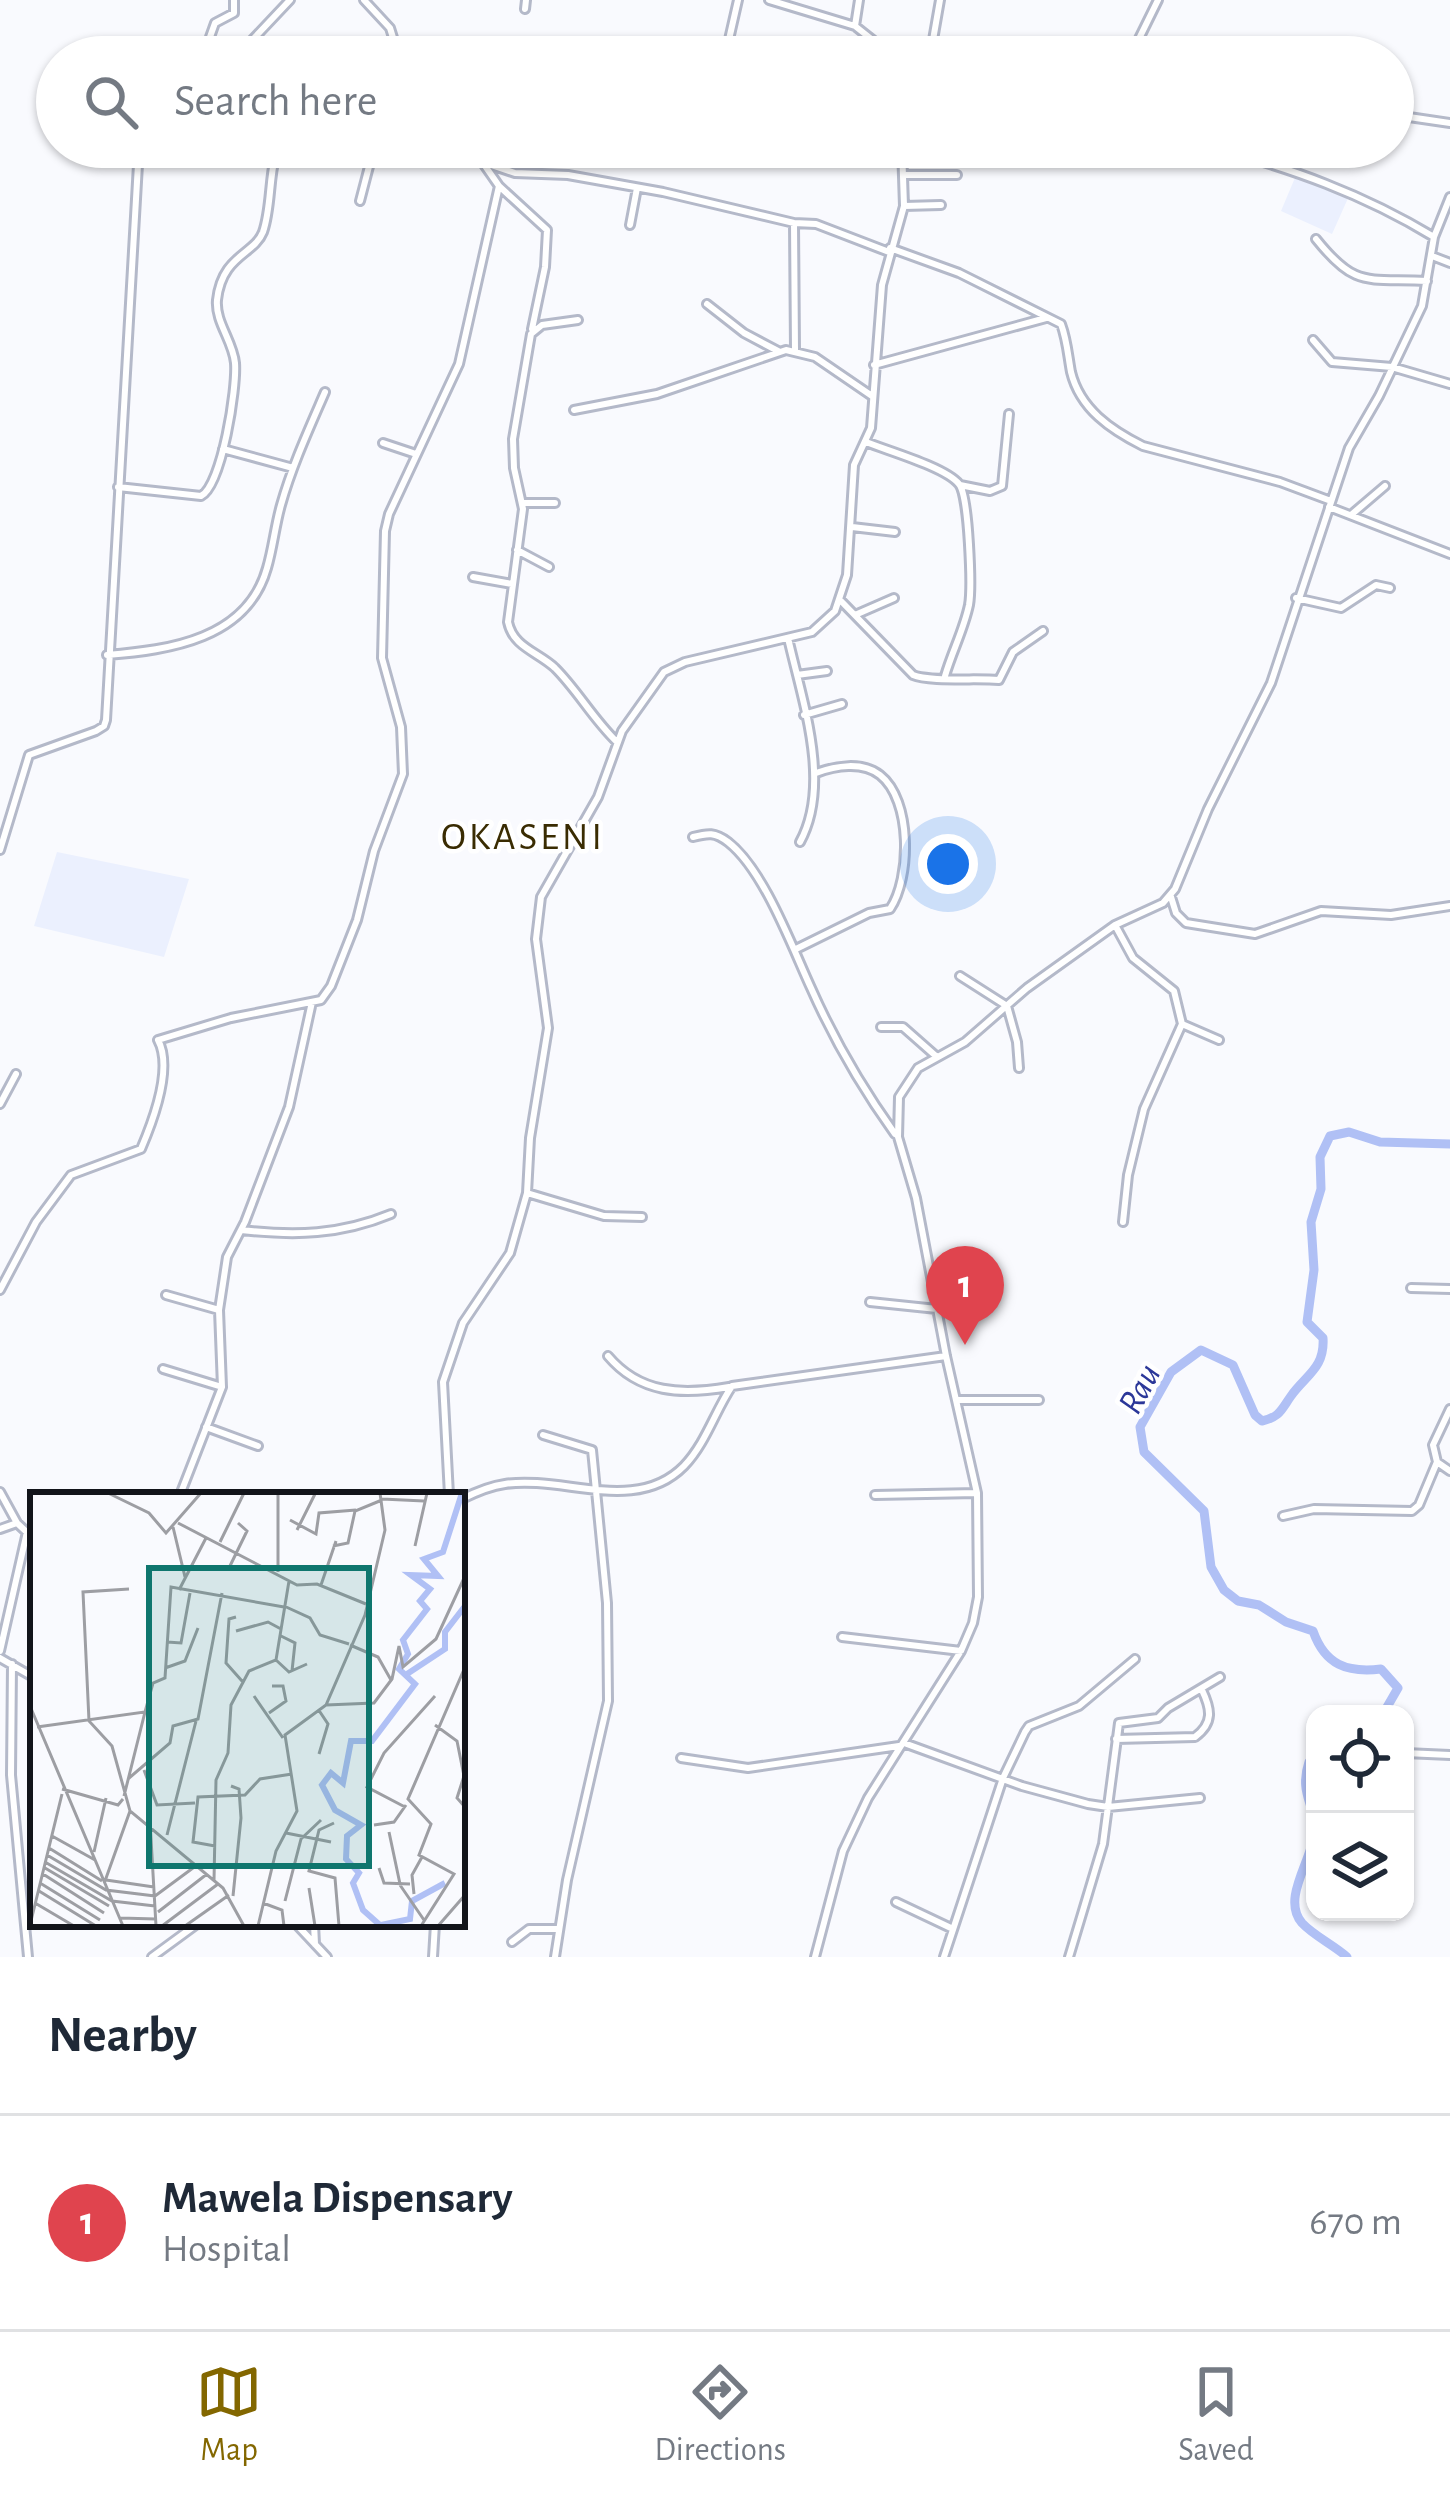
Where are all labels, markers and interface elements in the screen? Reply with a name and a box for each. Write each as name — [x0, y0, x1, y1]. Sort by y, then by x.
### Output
search box — [36, 36, 1414, 168]
icon: search — [78, 69, 144, 135]
text: Search here — [174, 79, 377, 124]
district label: OKASENI — [441, 818, 605, 857]
your location — [918, 834, 978, 894]
pin: 1 — [926, 1246, 1004, 1345]
water label: Rau — [1112, 1358, 1168, 1420]
inset map — [30, 1492, 465, 1927]
map controls — [1306, 1705, 1414, 1921]
button: locate — [1306, 1705, 1414, 1813]
button: layers — [1306, 1813, 1414, 1921]
text: Nearby — [48, 2010, 197, 2061]
text: Mawela Dispensary — [162, 2176, 513, 2221]
text: 1 — [80, 2203, 94, 2242]
text: 670 m — [1309, 2203, 1402, 2242]
text: Hospital — [162, 2230, 291, 2269]
tab: Map — [196, 2359, 262, 2471]
tab: Directions — [654, 2359, 786, 2471]
tab: Saved — [1178, 2359, 1254, 2471]

